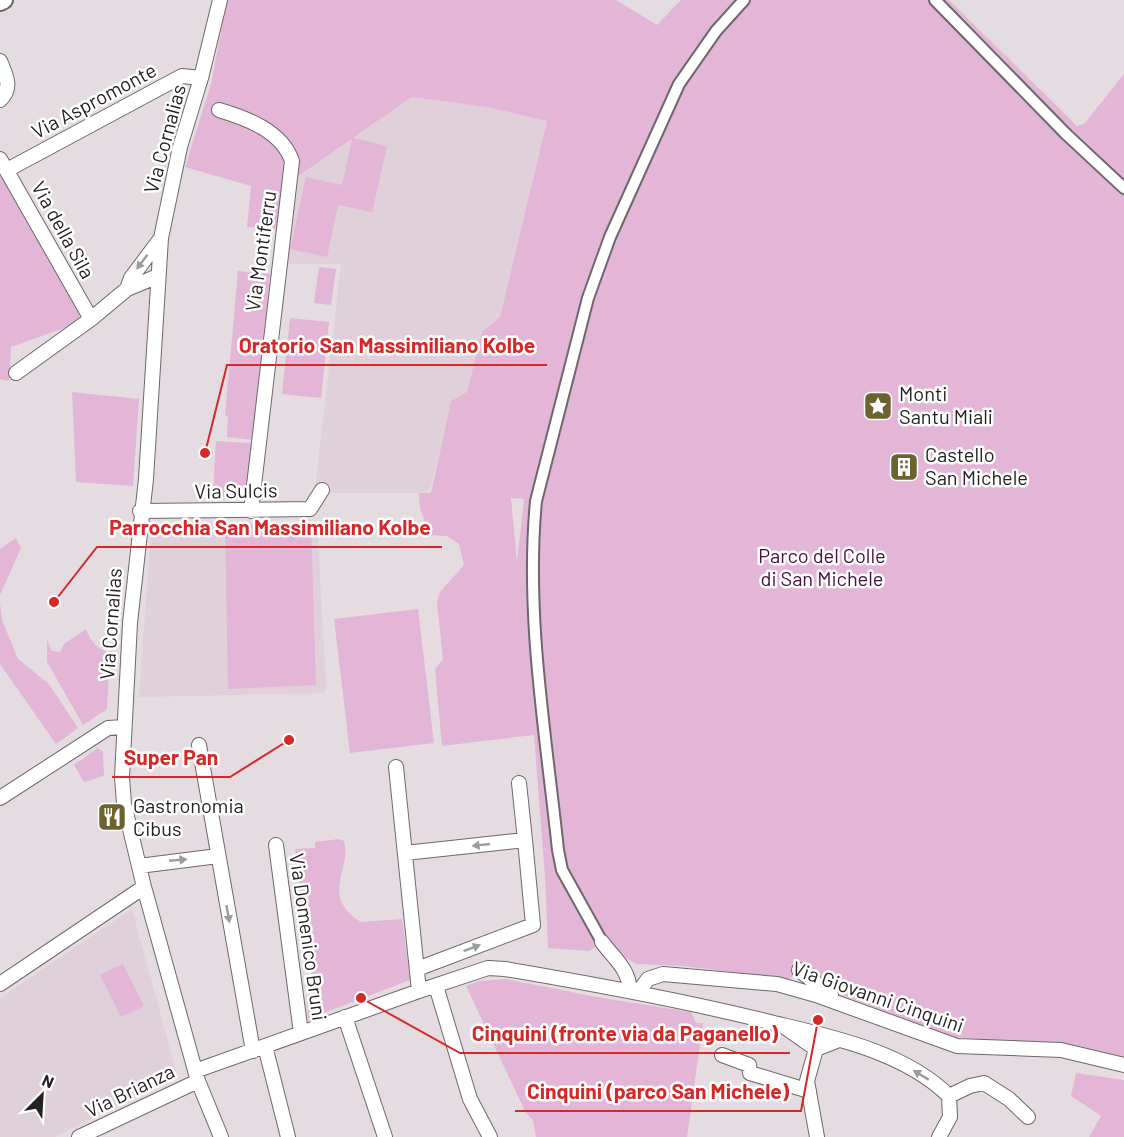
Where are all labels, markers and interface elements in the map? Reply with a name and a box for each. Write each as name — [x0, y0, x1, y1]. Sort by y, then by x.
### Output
street label: Via Aspromonte — [27, 57, 160, 143]
street label: Via Cornalias — [138, 82, 190, 196]
street label: Via della Sila — [27, 177, 100, 282]
street label: Via Montiferru — [240, 189, 280, 313]
one-way arrow — [136, 254, 148, 270]
callout: Oratorio San Massimiliano Kolbe — [227, 326, 547, 365]
text: Oratorio San Massimiliano Kolbe — [239, 332, 535, 357]
place label: Monti Santu Miali — [899, 381, 993, 428]
place icon: Monti Santu Miali — [862, 390, 894, 422]
place label: Castello San Michele — [925, 442, 1028, 489]
building icon: Castello San Michele — [888, 451, 920, 483]
street label: Via Sulcis — [194, 477, 278, 503]
callout: Parrocchia San Massimiliano Kolbe — [97, 508, 442, 547]
text: Parrocchia San Massimiliano Kolbe — [109, 514, 431, 539]
park label: Parco del Colle di San Michele — [758, 543, 886, 590]
street label: Via Cornalias — [94, 567, 126, 681]
callout: Super Pan — [112, 738, 230, 777]
text: Super Pan — [124, 744, 218, 769]
place label: Gastronomia Cibus — [133, 793, 244, 840]
restaurant icon: Gastronomia Cibus — [96, 801, 128, 833]
one-way arrow — [472, 840, 491, 849]
street label: Via Domenico Bruni — [285, 852, 333, 1022]
one-way arrow — [169, 855, 188, 865]
one-way arrow — [224, 905, 233, 924]
one-way arrow — [463, 943, 481, 953]
street label: Via Giovanni Cinquini — [789, 955, 967, 1037]
callout: Cinquini (fronte via da Paganello) — [460, 1014, 790, 1053]
text: Cinquini (fronte via da Paganello) — [472, 1020, 779, 1045]
street label: Via Brianza — [81, 1058, 178, 1122]
north arrow — [12, 1065, 72, 1125]
text: N — [40, 1070, 57, 1092]
one-way arrow — [912, 1070, 929, 1080]
callout: Cinquini (parco San Michele) — [515, 1072, 801, 1111]
text: Cinquini (parco San Michele) — [527, 1078, 790, 1103]

